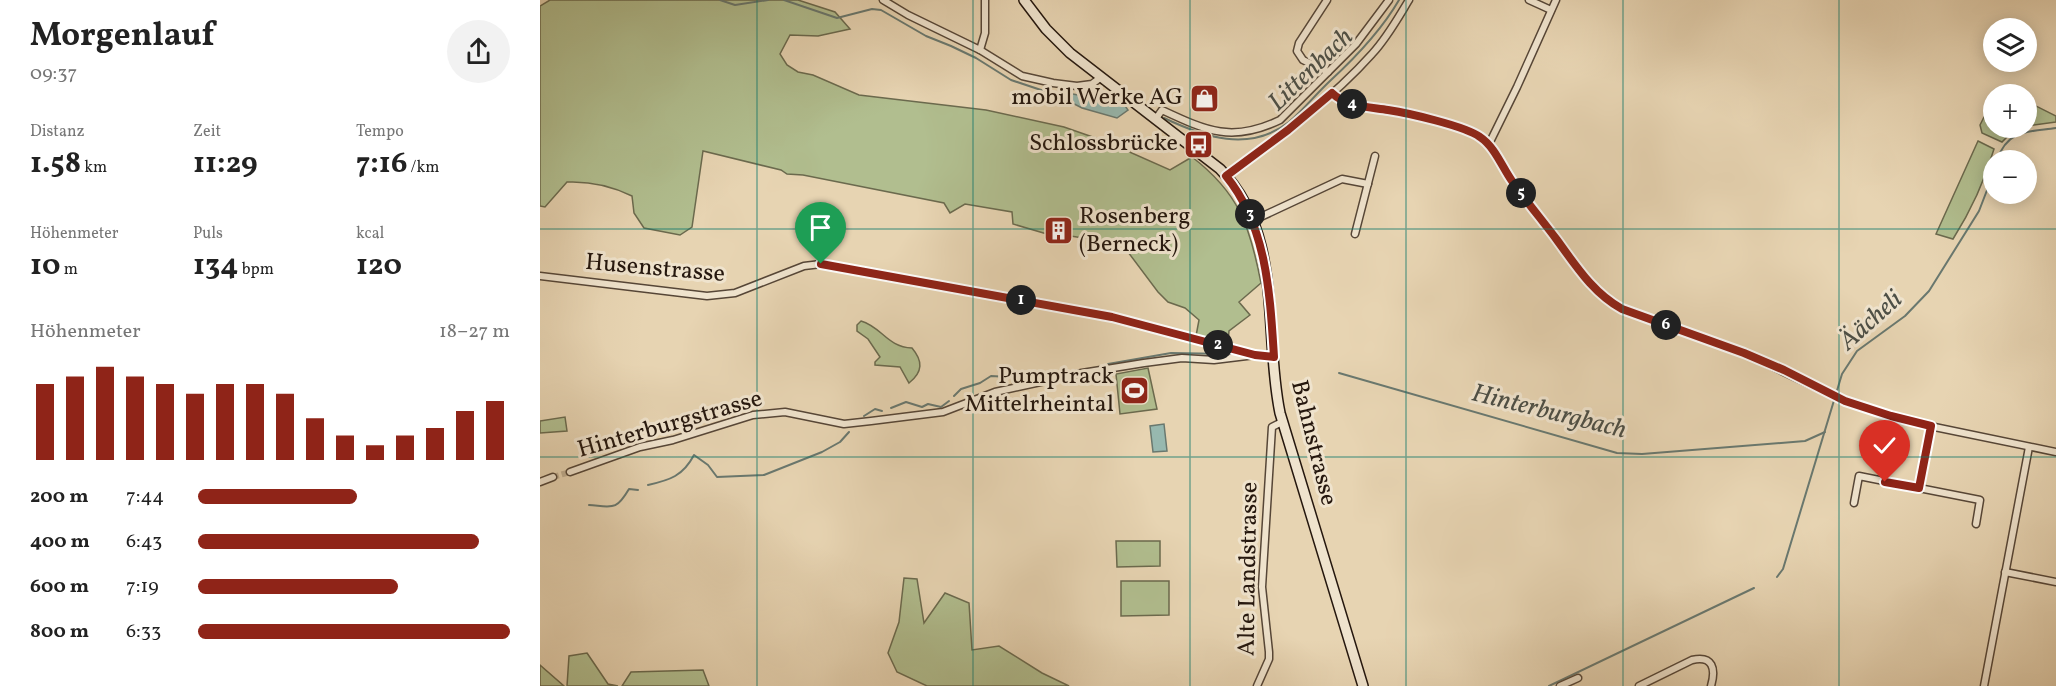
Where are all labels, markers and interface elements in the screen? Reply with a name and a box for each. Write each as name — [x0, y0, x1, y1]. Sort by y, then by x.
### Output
text: Morgenlauf — [30, 14, 215, 60]
map controls — [1983, 18, 2037, 204]
button: layers — [1983, 18, 2037, 72]
button: share — [447, 20, 510, 83]
water label: Littenbach — [1260, 20, 1362, 120]
text: 09:37 — [30, 60, 77, 88]
place label: mobil Werke AG — [1011, 81, 1183, 115]
shop icon: mobil Werke AG — [1188, 82, 1220, 114]
button: + — [1983, 84, 2037, 138]
pin: 4 — [1337, 89, 1367, 119]
text: 4 — [1347, 93, 1357, 115]
text: Distanz — [30, 121, 85, 143]
text: Zeit — [193, 121, 221, 143]
text: Tempo — [356, 121, 404, 143]
place label: Schlossbrücke — [1029, 127, 1178, 161]
bus stop icon: Schlossbrücke — [1183, 128, 1215, 160]
text: 1.58 — [30, 143, 81, 185]
text: 11:29 — [193, 143, 258, 185]
text: 7:16 — [356, 143, 407, 185]
button: − — [1983, 150, 2037, 204]
text: km — [81, 157, 107, 179]
text: /km — [407, 157, 439, 179]
pin: 5 — [1506, 178, 1536, 208]
text: 5 — [1517, 182, 1525, 204]
pin: 3 — [1235, 199, 1265, 229]
place label: Rosenberg (Berneck) — [1079, 200, 1191, 262]
pin — [795, 202, 846, 264]
text: 3 — [1246, 203, 1254, 225]
icon: arrive — [804, 211, 837, 244]
building icon: Rosenberg (Berneck) — [1042, 215, 1074, 247]
text: Höhenmeter — [30, 223, 119, 245]
text: Puls — [193, 223, 223, 245]
text: kcal — [356, 223, 384, 245]
text: 10 — [30, 245, 61, 287]
text: 134 — [193, 245, 239, 287]
text: 120 — [356, 245, 402, 287]
street label: Husenstrasse — [584, 246, 726, 292]
text: m — [61, 259, 78, 281]
text: bpm — [239, 259, 274, 281]
water label: Äächeli — [1831, 282, 1911, 360]
pin: 1 — [1006, 285, 1036, 315]
text: 1 — [1018, 289, 1024, 311]
pin: 6 — [1651, 310, 1681, 340]
text: 6 — [1662, 314, 1670, 336]
text: Höhenmeter — [30, 318, 141, 346]
text: 18–27 m — [439, 318, 510, 346]
pin: 2 — [1203, 330, 1233, 360]
text: 2 — [1214, 334, 1222, 356]
place label: Pumptrack Mittelrheintal — [965, 360, 1114, 422]
sports icon: Pumptrack Mittelrheintal — [1119, 375, 1151, 407]
water label: Hinterburgbach — [1468, 375, 1630, 449]
street label: Bahnstrasse — [1281, 377, 1345, 509]
street label: Hinterburgstrasse — [574, 382, 766, 468]
pin — [1859, 420, 1910, 482]
icon: check — [1868, 429, 1901, 462]
street label: Alte Landstrasse — [1230, 482, 1268, 656]
text: 200 m — [30, 483, 88, 511]
text: 7:44 — [126, 483, 164, 511]
text: 400 m — [30, 528, 90, 556]
text: 6:43 — [126, 528, 162, 556]
text: 600 m — [30, 573, 89, 601]
text: 7:19 — [126, 573, 159, 601]
text: 800 m — [30, 618, 89, 646]
text: 6:33 — [126, 618, 161, 646]

